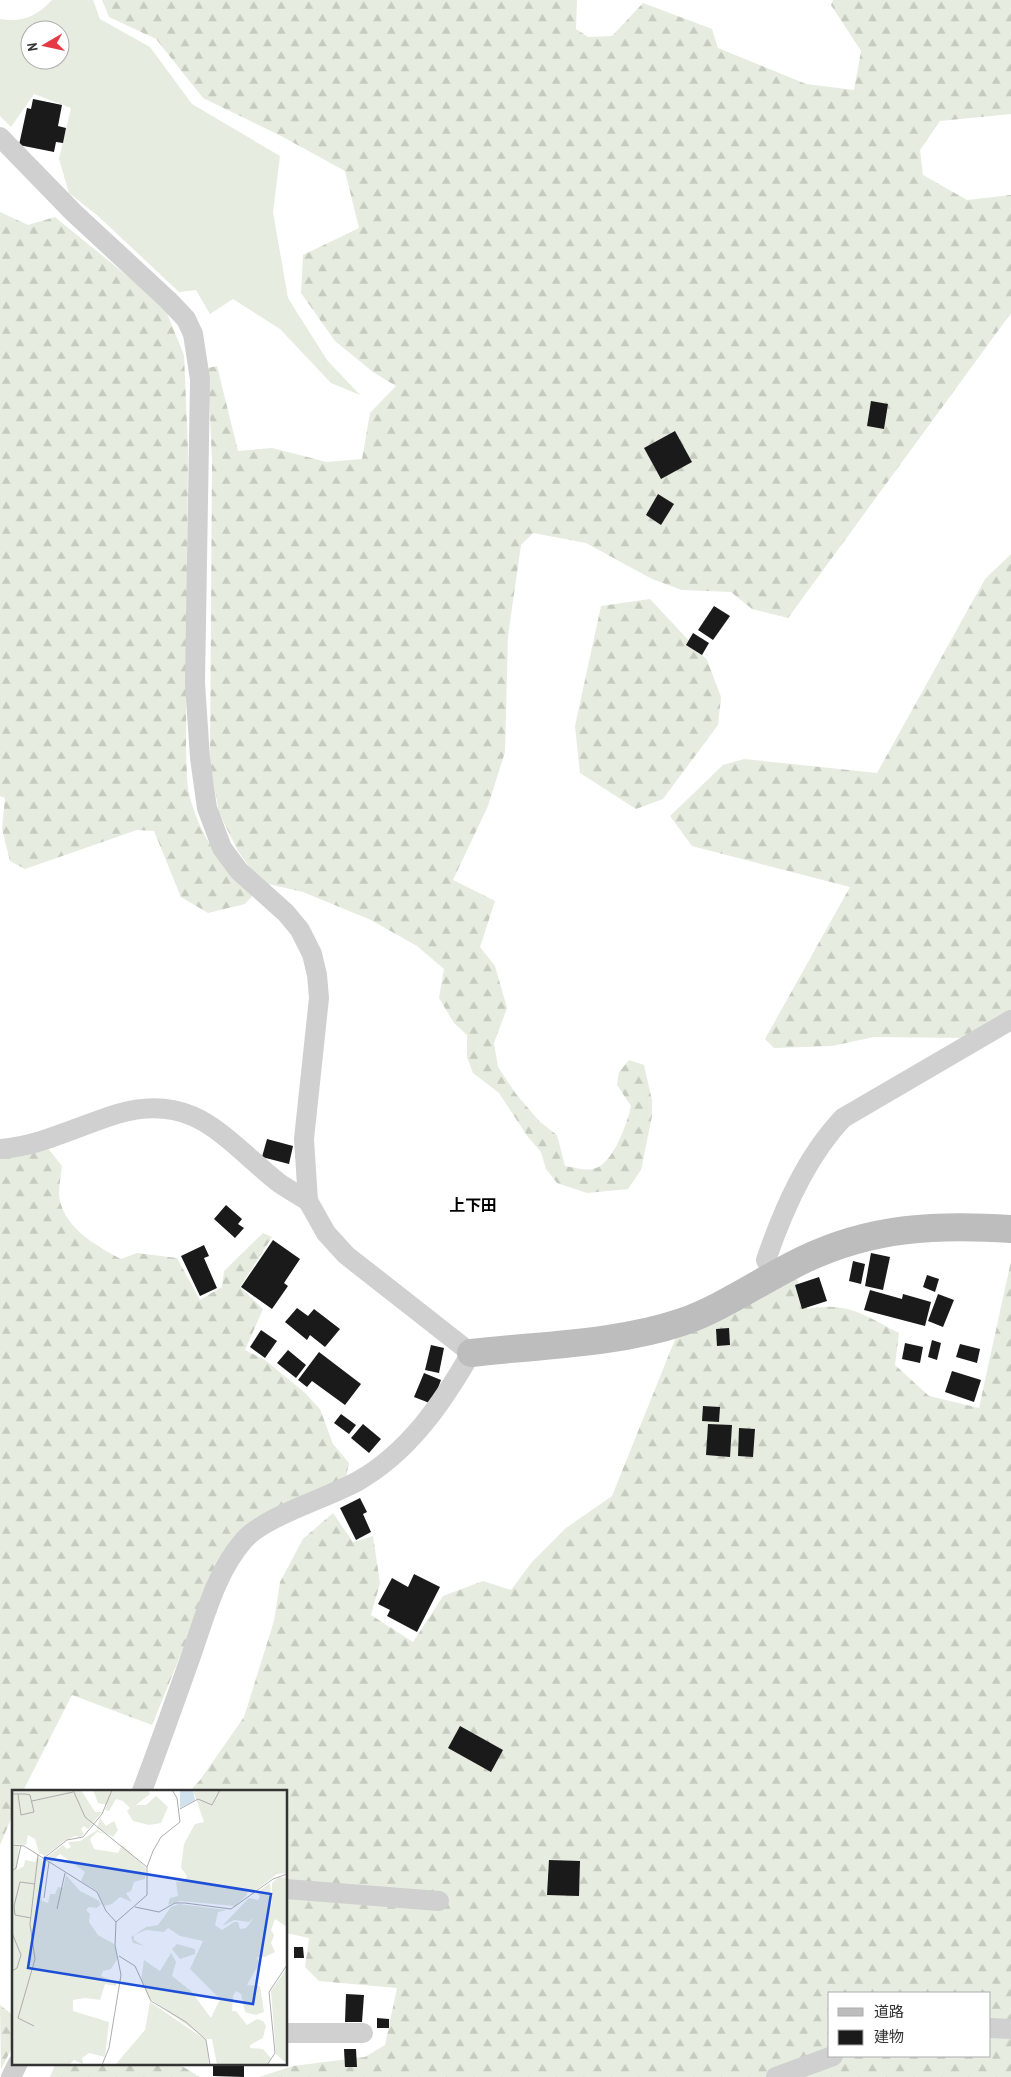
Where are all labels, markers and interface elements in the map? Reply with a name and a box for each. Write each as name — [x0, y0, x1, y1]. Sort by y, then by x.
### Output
north arrow — [20, 20, 70, 70]
text: N — [23, 42, 42, 53]
district label: 上下田 — [449, 1194, 497, 1216]
inset map — [12, 1790, 288, 2064]
legend — [828, 1992, 991, 2057]
text: 道路 — [874, 2001, 904, 2022]
text: 建物 — [874, 2026, 904, 2047]

